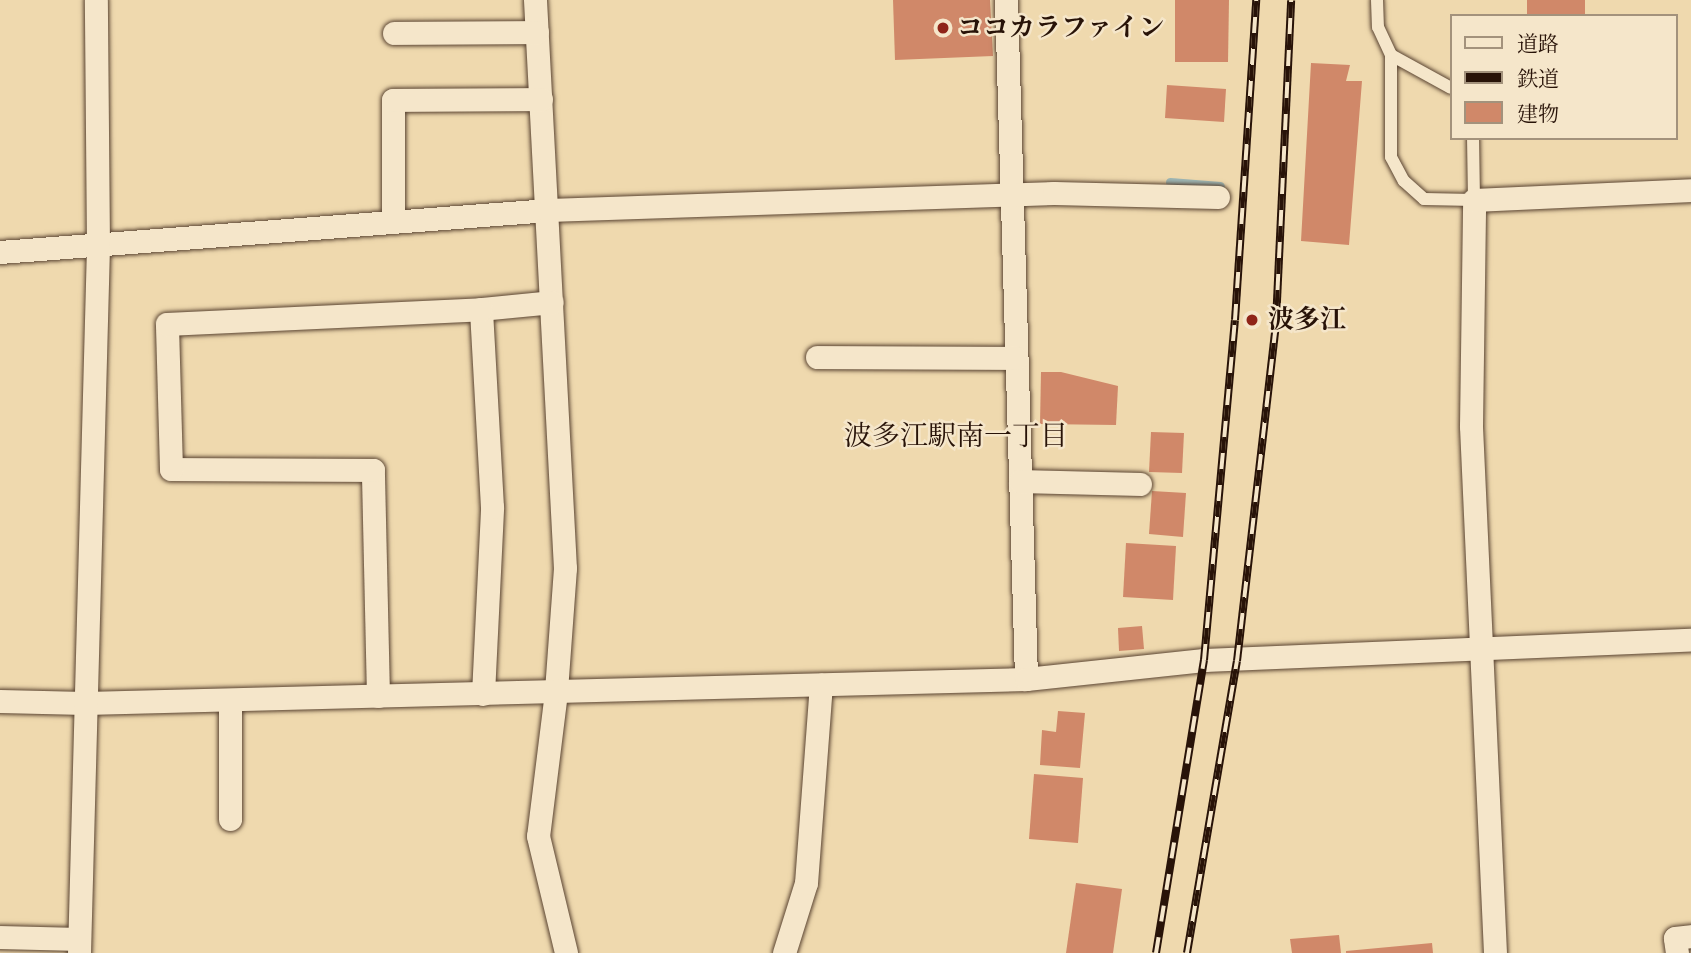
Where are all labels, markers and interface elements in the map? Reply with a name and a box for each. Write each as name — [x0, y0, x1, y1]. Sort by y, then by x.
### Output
place label: ココカラファイン — [957, 12, 1165, 44]
legend — [1450, 14, 1677, 140]
marker: ココカラファイン — [935, 20, 951, 36]
text: 道路 — [1517, 30, 1559, 58]
text: 鉄道 — [1517, 65, 1559, 93]
text: 建物 — [1517, 100, 1559, 128]
place label: 波多江 — [1268, 304, 1346, 336]
marker: 波多江 — [1242, 310, 1262, 330]
district label: 波多江駅南一丁目 — [844, 419, 1068, 453]

